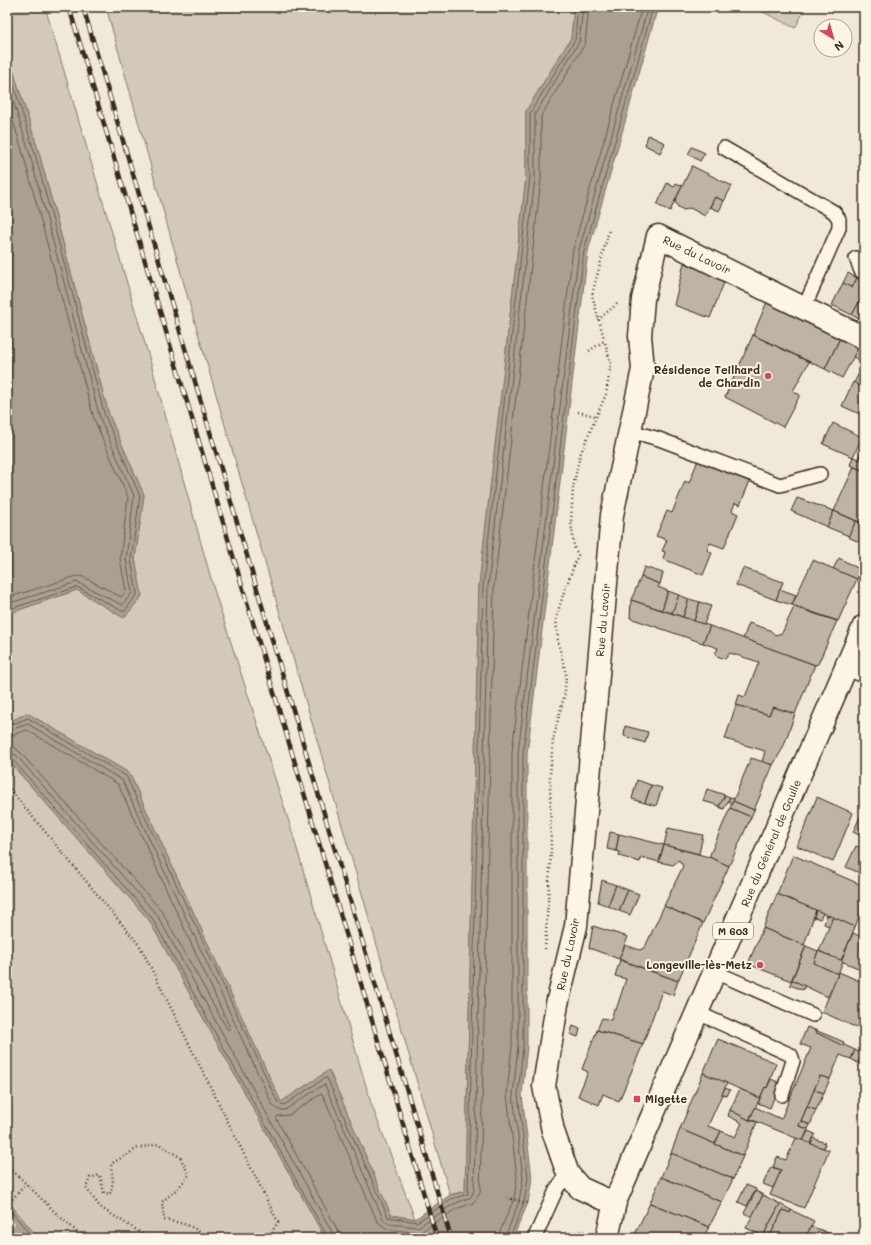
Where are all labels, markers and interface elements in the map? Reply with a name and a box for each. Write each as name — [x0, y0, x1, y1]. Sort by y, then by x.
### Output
north arrow — [813, 18, 853, 58]
text: N — [831, 38, 847, 55]
street label: Rue du Lavoir — [661, 232, 734, 277]
place label: Résidence Teilhard de Chardin — [654, 362, 760, 390]
marker: Résidence Teilhard de Chardin — [763, 371, 773, 381]
street label: Rue du Lavoir — [592, 583, 613, 657]
street label: Rue du Général de Gaulle — [737, 777, 804, 909]
street label: Rue du Lavoir — [553, 916, 583, 992]
road number: M 603 — [713, 923, 753, 939]
place label: Longeville-lès-Metz — [646, 957, 752, 972]
marker: Longeville-lès-Metz — [755, 960, 765, 970]
place label: Migette — [645, 1091, 687, 1106]
marker: Migette — [632, 1094, 642, 1104]

